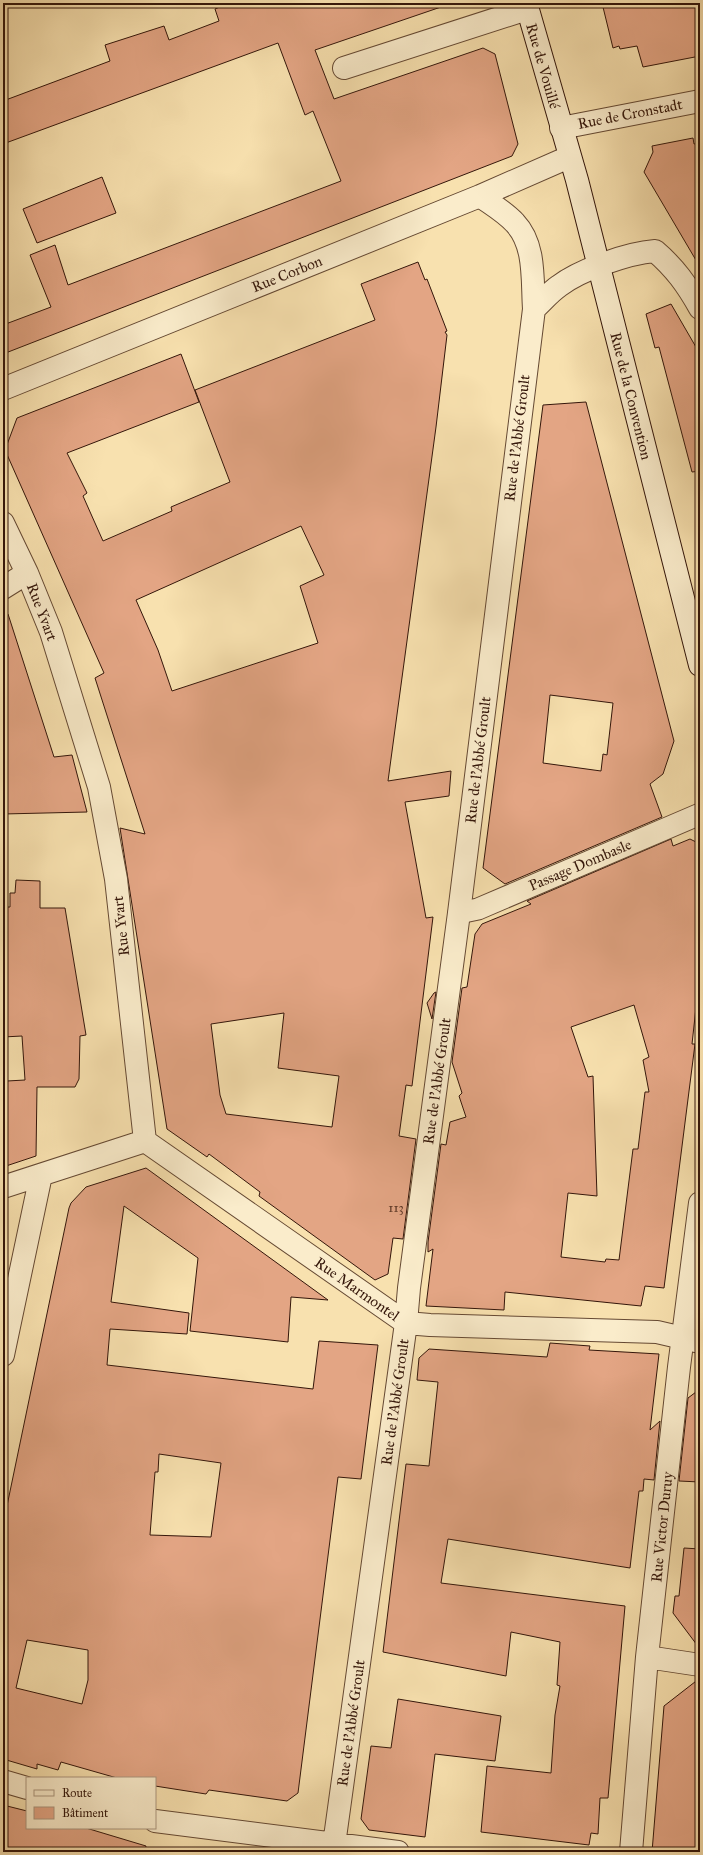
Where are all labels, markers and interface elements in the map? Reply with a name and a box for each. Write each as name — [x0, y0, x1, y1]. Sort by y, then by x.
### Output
street label: Rue de Vouillé — [522, 21, 564, 112]
street label: Rue de Cronstadt — [576, 95, 685, 133]
street label: Rue Corbon — [249, 252, 325, 296]
street label: Rue de la Convention — [606, 330, 656, 462]
street label: Rue de l'Abbé Groult — [500, 373, 534, 502]
street label: Rue Yvart — [23, 581, 61, 644]
street label: Rue de l'Abbé Groult — [461, 695, 495, 824]
street label: Passage Dombasle — [526, 835, 634, 895]
street label: Rue Yvart — [109, 894, 133, 957]
street label: Rue de l'Abbé Groult — [419, 1016, 455, 1145]
house number: 113 — [388, 1200, 404, 1216]
street label: Rue Marmontel — [311, 1253, 404, 1325]
street label: Rue de l'Abbé Groult — [377, 1337, 413, 1466]
street label: Rue Victor Duruy — [647, 1470, 677, 1583]
street label: Rue de l'Abbé Groult — [333, 1658, 369, 1787]
legend — [26, 1777, 156, 1829]
text: Route — [62, 1786, 92, 1800]
text: Bâtiment — [62, 1806, 109, 1820]

